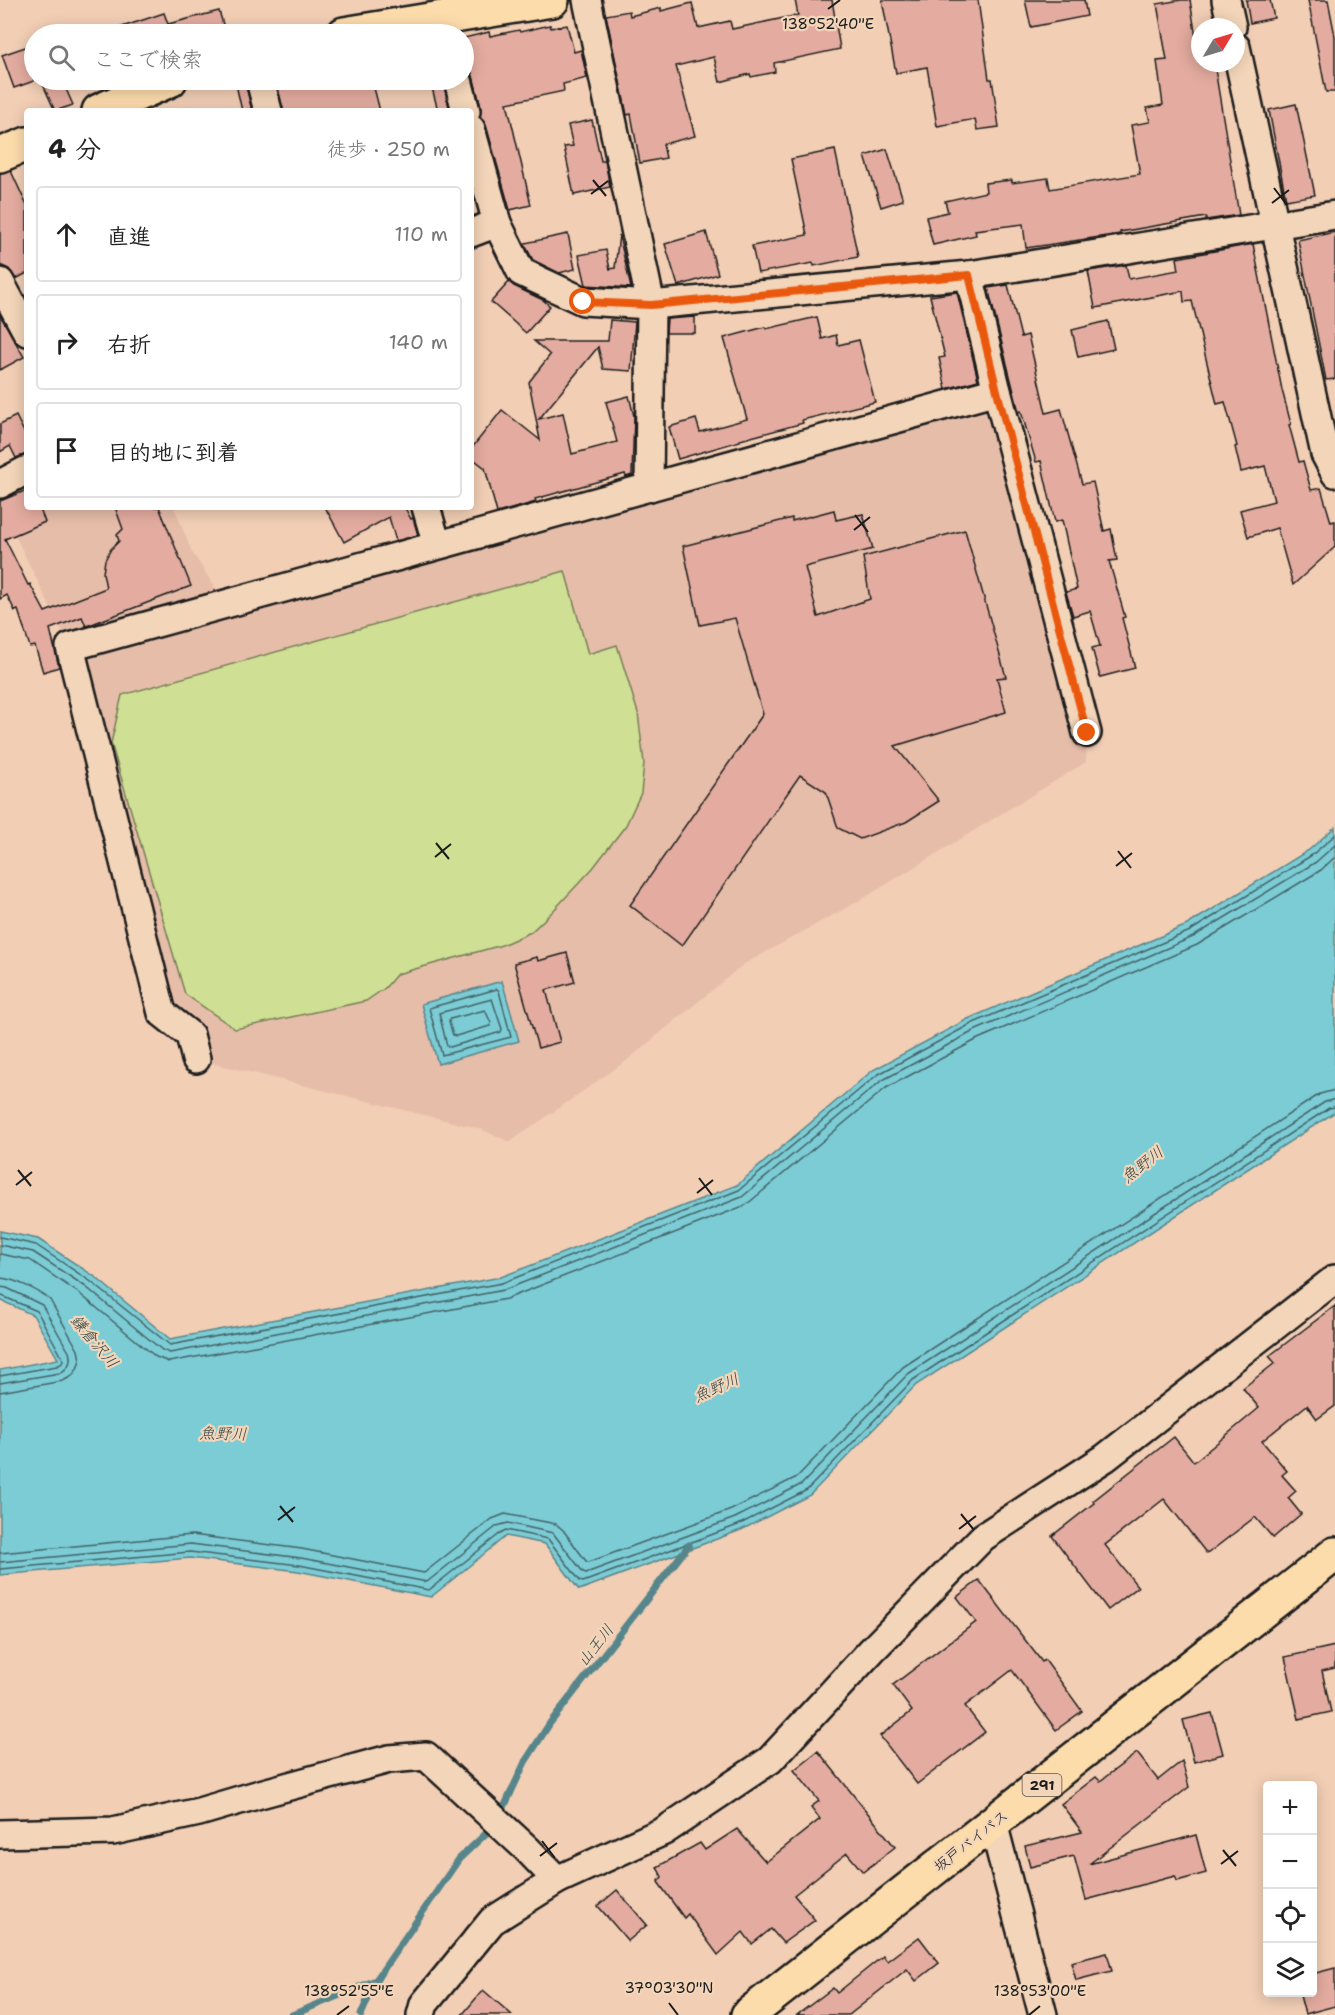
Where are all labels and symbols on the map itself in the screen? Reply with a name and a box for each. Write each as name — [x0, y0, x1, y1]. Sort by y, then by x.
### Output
text: 138°52'40"E — [782, 14, 874, 34]
north arrow — [1191, 18, 1245, 72]
route start — [569, 288, 595, 314]
route end — [1073, 719, 1099, 745]
water label: 魚野川 — [1117, 1141, 1168, 1187]
water label: 鎌倉沢川 — [66, 1310, 123, 1373]
water label: 魚野川 — [690, 1368, 742, 1407]
water label: 魚野川 — [199, 1423, 247, 1444]
water label: 山王川 — [572, 1620, 618, 1671]
road number: 291 — [1022, 1774, 1062, 1796]
street label: 坂戸バイパス — [929, 1806, 1013, 1876]
text: 37°03'30"N — [624, 1978, 714, 1998]
text: 138°52'55"E — [304, 1981, 394, 2001]
text: 138°53'00"E — [994, 1981, 1086, 2001]

